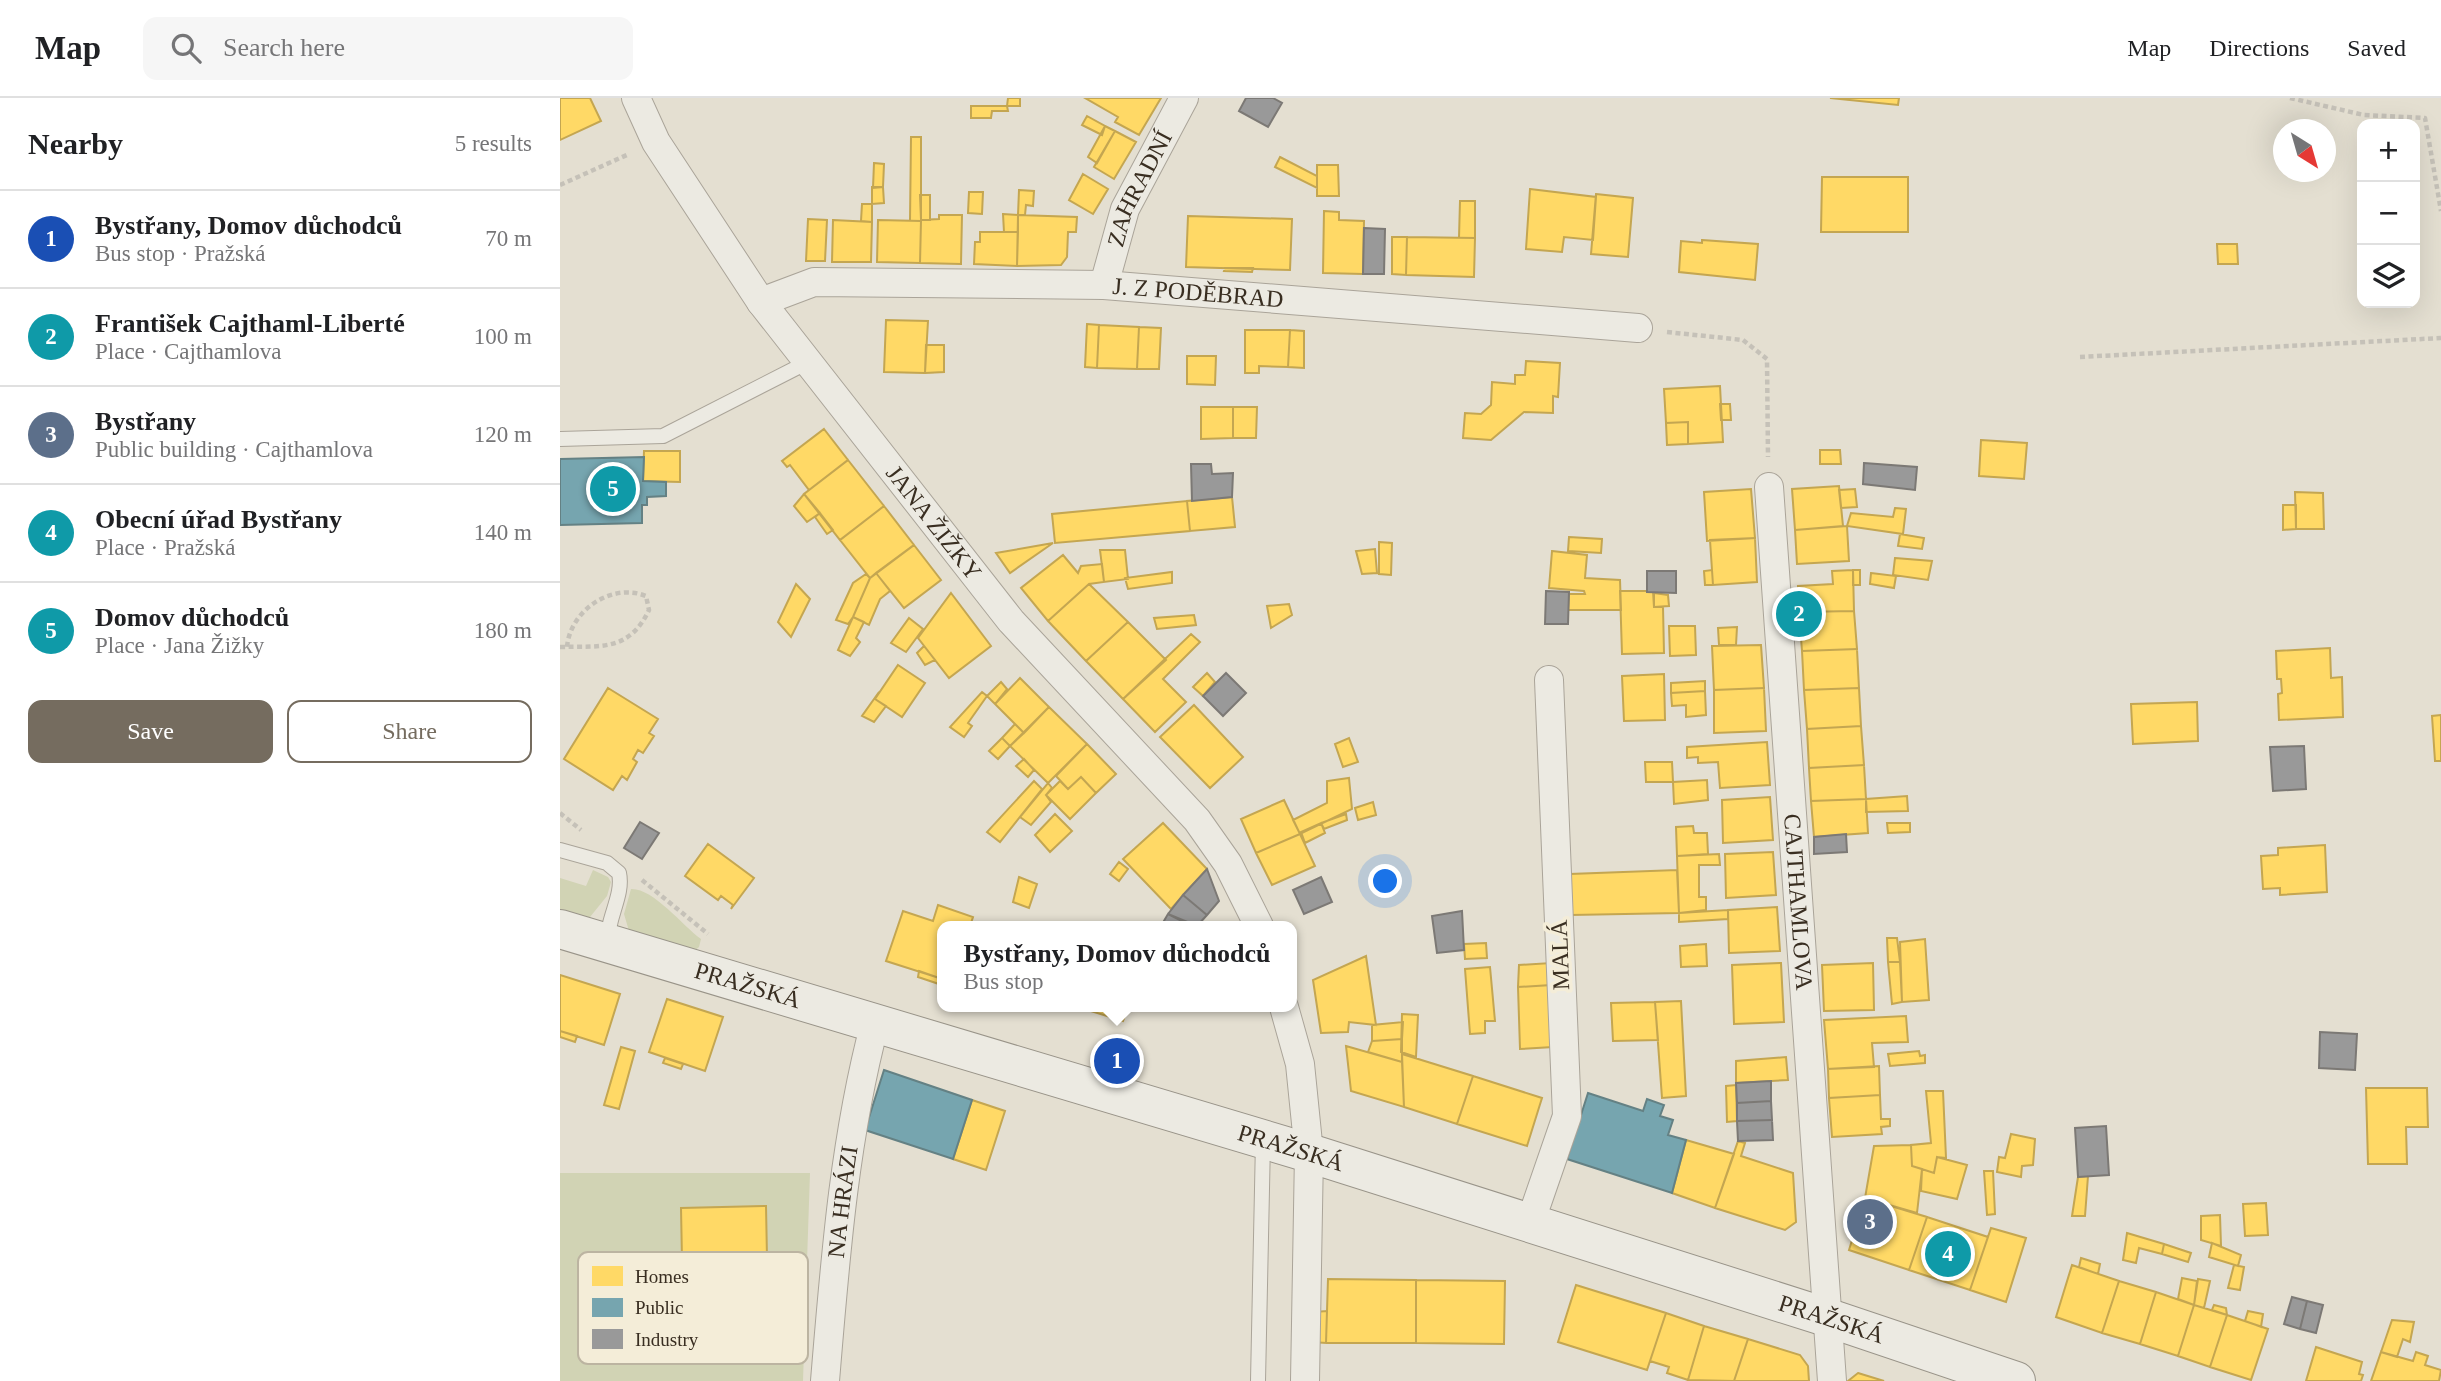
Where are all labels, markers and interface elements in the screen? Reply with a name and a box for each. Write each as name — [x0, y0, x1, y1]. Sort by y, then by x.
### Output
search box — [143, 17, 633, 80]
icon: search — [167, 29, 205, 67]
text: Map — [35, 30, 101, 66]
text: Search here — [223, 33, 345, 62]
text: Map — [2127, 35, 2171, 61]
text: Directions — [2209, 35, 2309, 61]
text: Saved — [2347, 35, 2406, 61]
north arrow — [2273, 119, 2336, 182]
map controls — [2357, 119, 2420, 308]
button: + — [2357, 119, 2420, 182]
street label: ZAHRADNÍ — [1102, 126, 1177, 250]
text: Nearby — [28, 127, 123, 160]
text: 5 results — [455, 131, 532, 156]
button: − — [2357, 182, 2420, 245]
text: Bystřany, Domov důchodců — [95, 211, 402, 240]
text: 1 — [45, 226, 57, 251]
text: 70 m — [485, 226, 532, 251]
text: Bus stop · Pražská — [95, 241, 266, 266]
button: layers — [2357, 245, 2420, 308]
street label: J. Z PODĚBRAD — [1112, 273, 1285, 312]
text: František Cajthaml-Liberté — [95, 309, 405, 338]
text: 2 — [45, 324, 57, 349]
text: 100 m — [474, 324, 532, 349]
text: Place · Cajthamlova — [95, 339, 282, 364]
text: Bystřany — [95, 407, 196, 436]
text: 3 — [45, 422, 57, 447]
text: 120 m — [474, 422, 532, 447]
text: Public building · Cajthamlova — [95, 437, 373, 462]
street label: JANA ŽIŽKY — [881, 460, 987, 585]
pin: 5 — [590, 463, 636, 515]
text: Obecní úřad Bystřany — [95, 505, 342, 534]
text: 4 — [45, 520, 57, 545]
text: 140 m — [474, 520, 532, 545]
text: Place · Pražská — [95, 535, 236, 560]
pin: 2 — [1776, 588, 1822, 640]
text: Domov důchodců — [95, 603, 289, 632]
text: 5 — [45, 618, 57, 643]
text: 180 m — [474, 618, 532, 643]
text: Place · Jana Žižky — [95, 633, 264, 658]
button: Save — [28, 700, 273, 763]
button: Share — [287, 700, 532, 763]
street label: CAJTHAMLOVA — [1779, 813, 1817, 992]
your location — [1368, 864, 1402, 898]
street label: MALÁ — [1546, 919, 1574, 991]
popup — [937, 921, 1297, 1012]
text: Bystřany, Domov důchodců — [964, 939, 1271, 968]
street label: PRAŽSKÁ — [692, 957, 805, 1013]
text: Bus stop — [964, 969, 1043, 994]
pin: 1 — [1094, 1035, 1140, 1087]
street label: PRAŽSKÁ — [1235, 1119, 1348, 1176]
street label: NA HRÁZI — [823, 1144, 863, 1259]
pin: 3 — [1847, 1196, 1893, 1248]
pin: 4 — [1925, 1228, 1971, 1280]
legend — [578, 1252, 808, 1364]
text: Homes — [635, 1266, 689, 1287]
street label: PRAŽSKÁ — [1775, 1290, 1888, 1349]
text: Public — [635, 1297, 684, 1318]
text: Industry — [635, 1329, 699, 1350]

